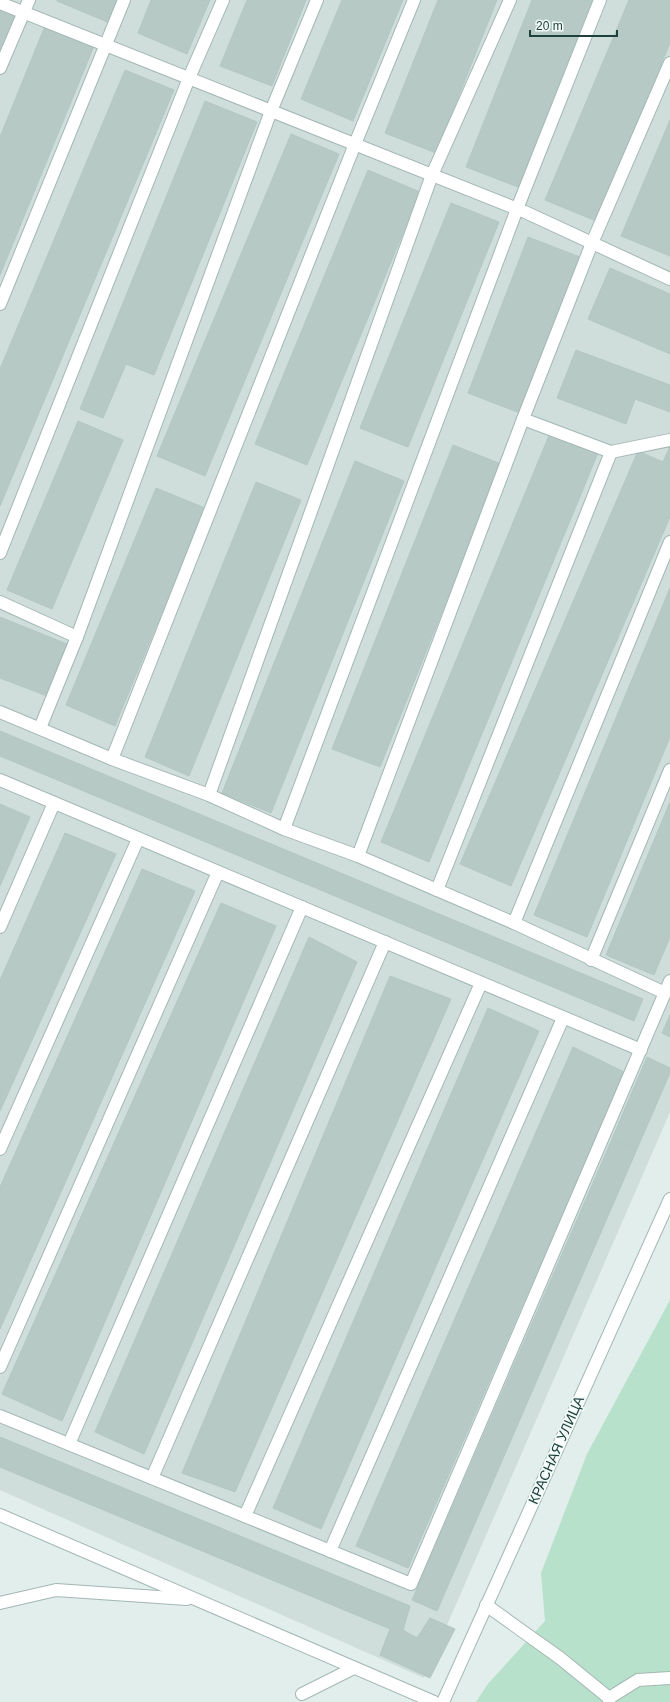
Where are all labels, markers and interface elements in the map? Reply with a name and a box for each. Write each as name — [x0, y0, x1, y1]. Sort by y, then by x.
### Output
scale bar — [530, 12, 617, 38]
text: 20 m — [536, 19, 563, 33]
street label: КРАСНАЯ УЛИЦА — [525, 1393, 587, 1506]

